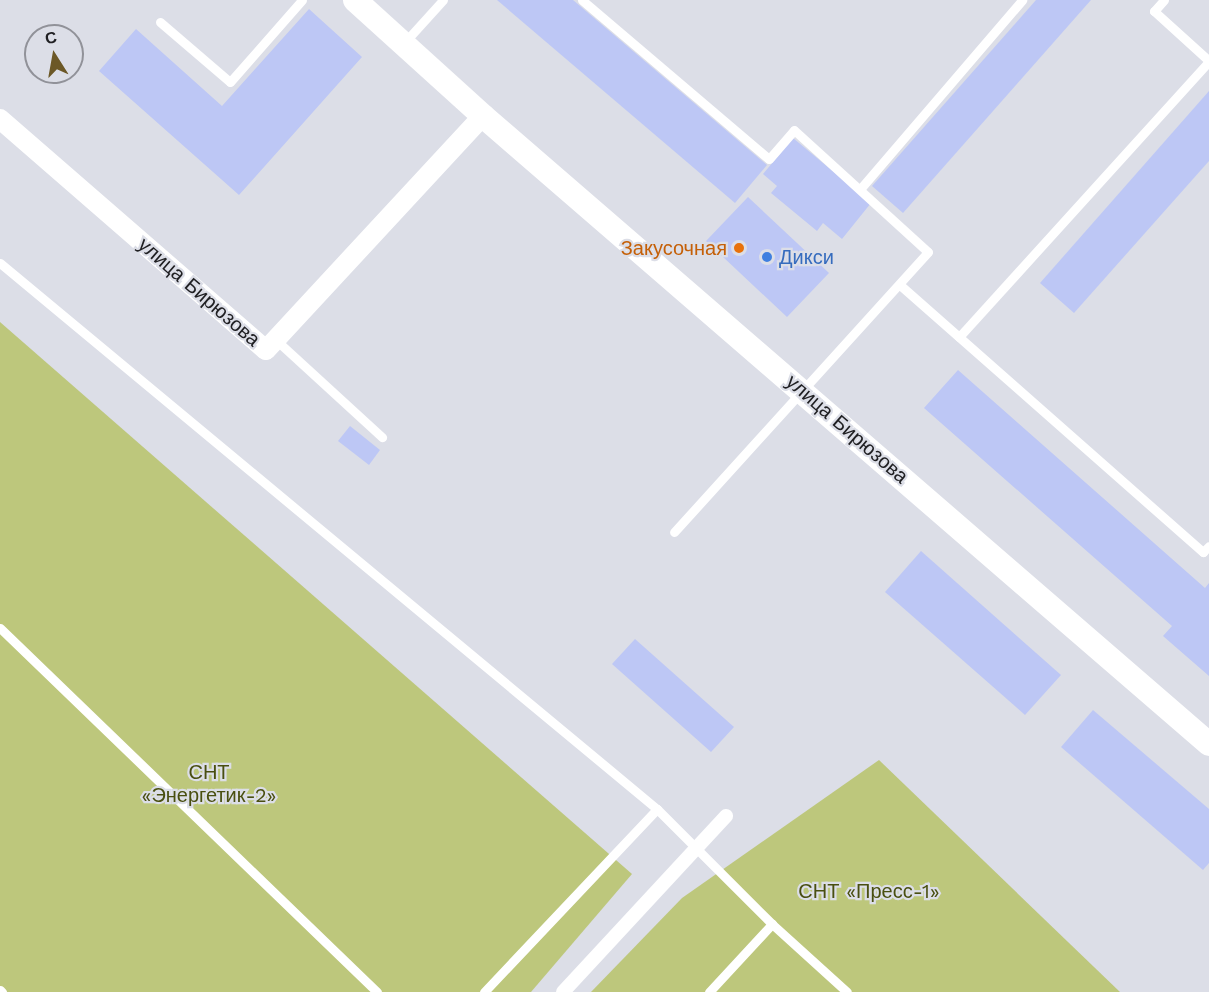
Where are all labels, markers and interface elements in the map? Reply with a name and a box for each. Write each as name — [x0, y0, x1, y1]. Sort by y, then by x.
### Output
north arrow — [24, 24, 84, 84]
text: С — [43, 27, 58, 48]
street label: улица Бирюзова — [133, 232, 265, 352]
place label: Закусочная — [621, 236, 727, 260]
marker: Закусочная — [732, 241, 746, 255]
place label: Дикси — [779, 245, 834, 269]
marker: Дикси — [760, 250, 774, 264]
street label: улица Бирюзова — [781, 369, 913, 489]
park label: СНТ «Энергетик-2» — [142, 760, 276, 807]
park label: СНТ «Пресс-1» — [798, 879, 940, 903]

